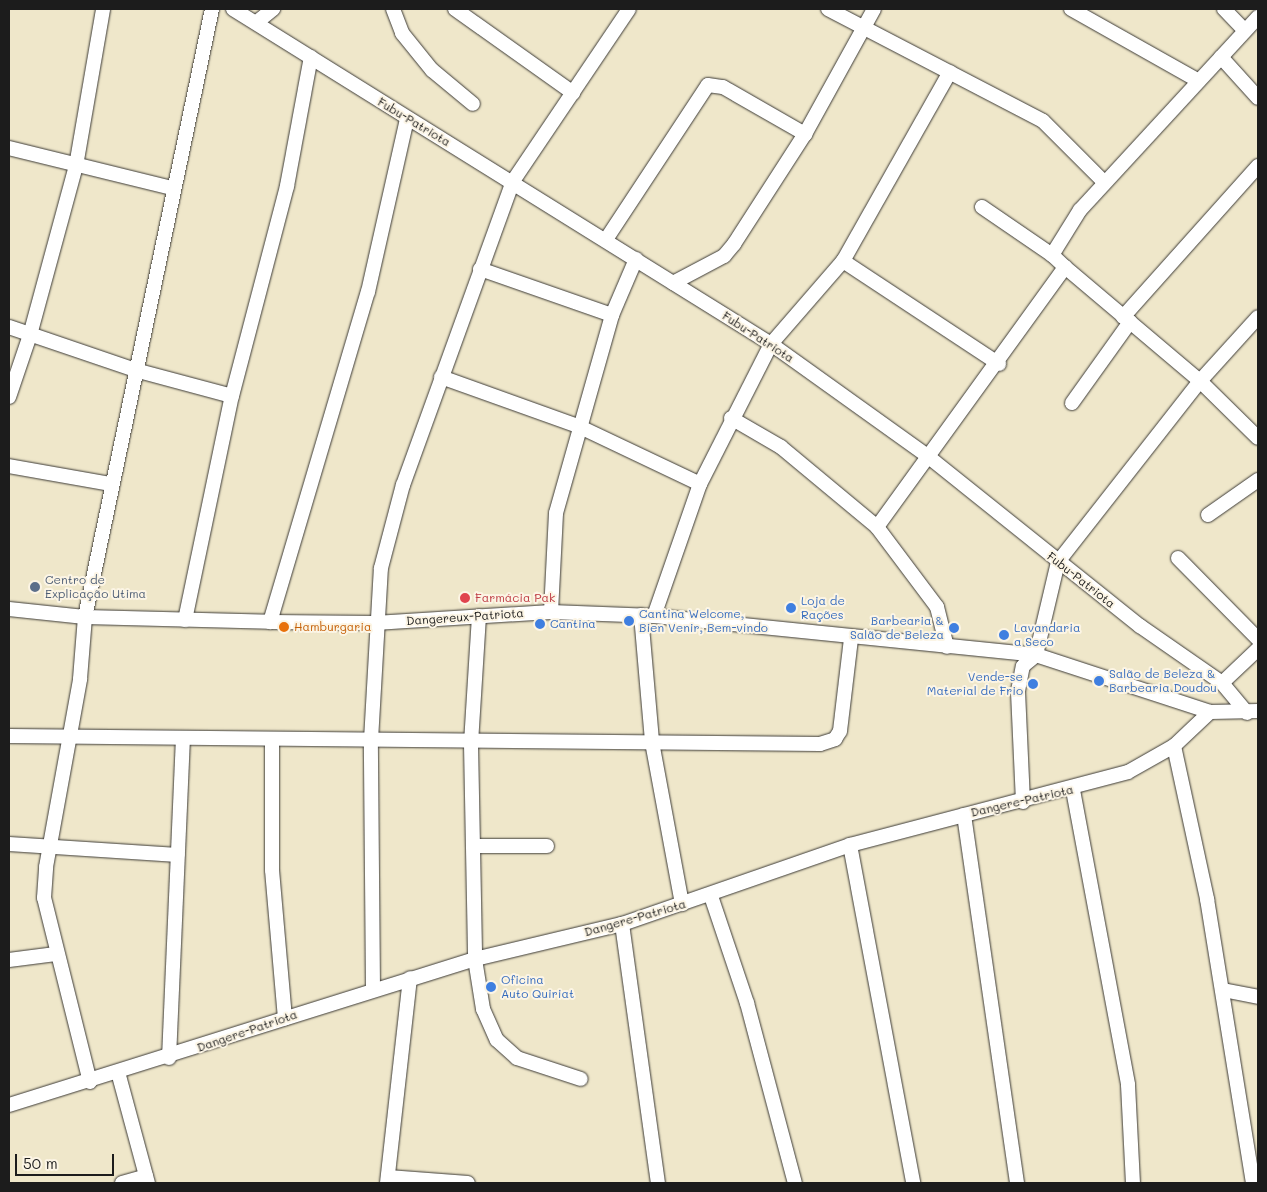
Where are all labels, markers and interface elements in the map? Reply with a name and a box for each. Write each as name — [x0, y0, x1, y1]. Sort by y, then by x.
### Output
street label: Fubu-Patriota — [375, 95, 453, 149]
street label: Fubu-Patriota — [720, 309, 796, 365]
street label: Fubu-Patriota — [1044, 549, 1118, 611]
place label: Centro de Explicação Utima — [45, 573, 146, 601]
marker: Centro de Explicação Utima — [29, 581, 41, 593]
place label: Farmácia Pak — [475, 591, 555, 605]
marker: Farmácia Pak — [459, 592, 471, 604]
place label: Loja de Rações — [801, 594, 845, 622]
marker: Loja de Rações — [785, 602, 797, 614]
street label: Dangereux-Patriota — [406, 606, 524, 628]
place label: Cantina Welcome, Bien Venir, Bem-vindo — [639, 607, 768, 635]
place label: Barbearia & Salão de Beleza — [850, 614, 944, 642]
marker: Cantina Welcome, Bien Venir, Bem-vindo — [623, 615, 635, 627]
place label: Cantina — [550, 617, 596, 631]
marker: Cantina — [534, 618, 546, 630]
place label: Hamburgaria — [294, 620, 371, 634]
marker: Hamburgaria — [278, 621, 290, 633]
place label: Lavandaria a Seco — [1014, 621, 1081, 649]
marker: Barbearia & Salão de Beleza — [948, 622, 960, 634]
marker: Lavandaria a Seco — [998, 629, 1010, 641]
place label: Salão de Beleza & Barbearia Doudou — [1109, 667, 1217, 695]
place label: Vende-se Material de Frio — [927, 670, 1023, 698]
marker: Salão de Beleza & Barbearia Doudou — [1093, 675, 1105, 687]
marker: Vende-se Material de Frio — [1027, 678, 1039, 690]
street label: Dangere-Patriota — [969, 782, 1075, 820]
street label: Dangere-Patriota — [583, 897, 687, 939]
place label: Oficina Auto Quiriat — [501, 973, 574, 1001]
marker: Oficina Auto Quiriat — [485, 981, 497, 993]
street label: Dangere-Patriota — [195, 1007, 299, 1055]
scale bar — [18, 1144, 116, 1176]
text: 50 m — [23, 1153, 58, 1173]

